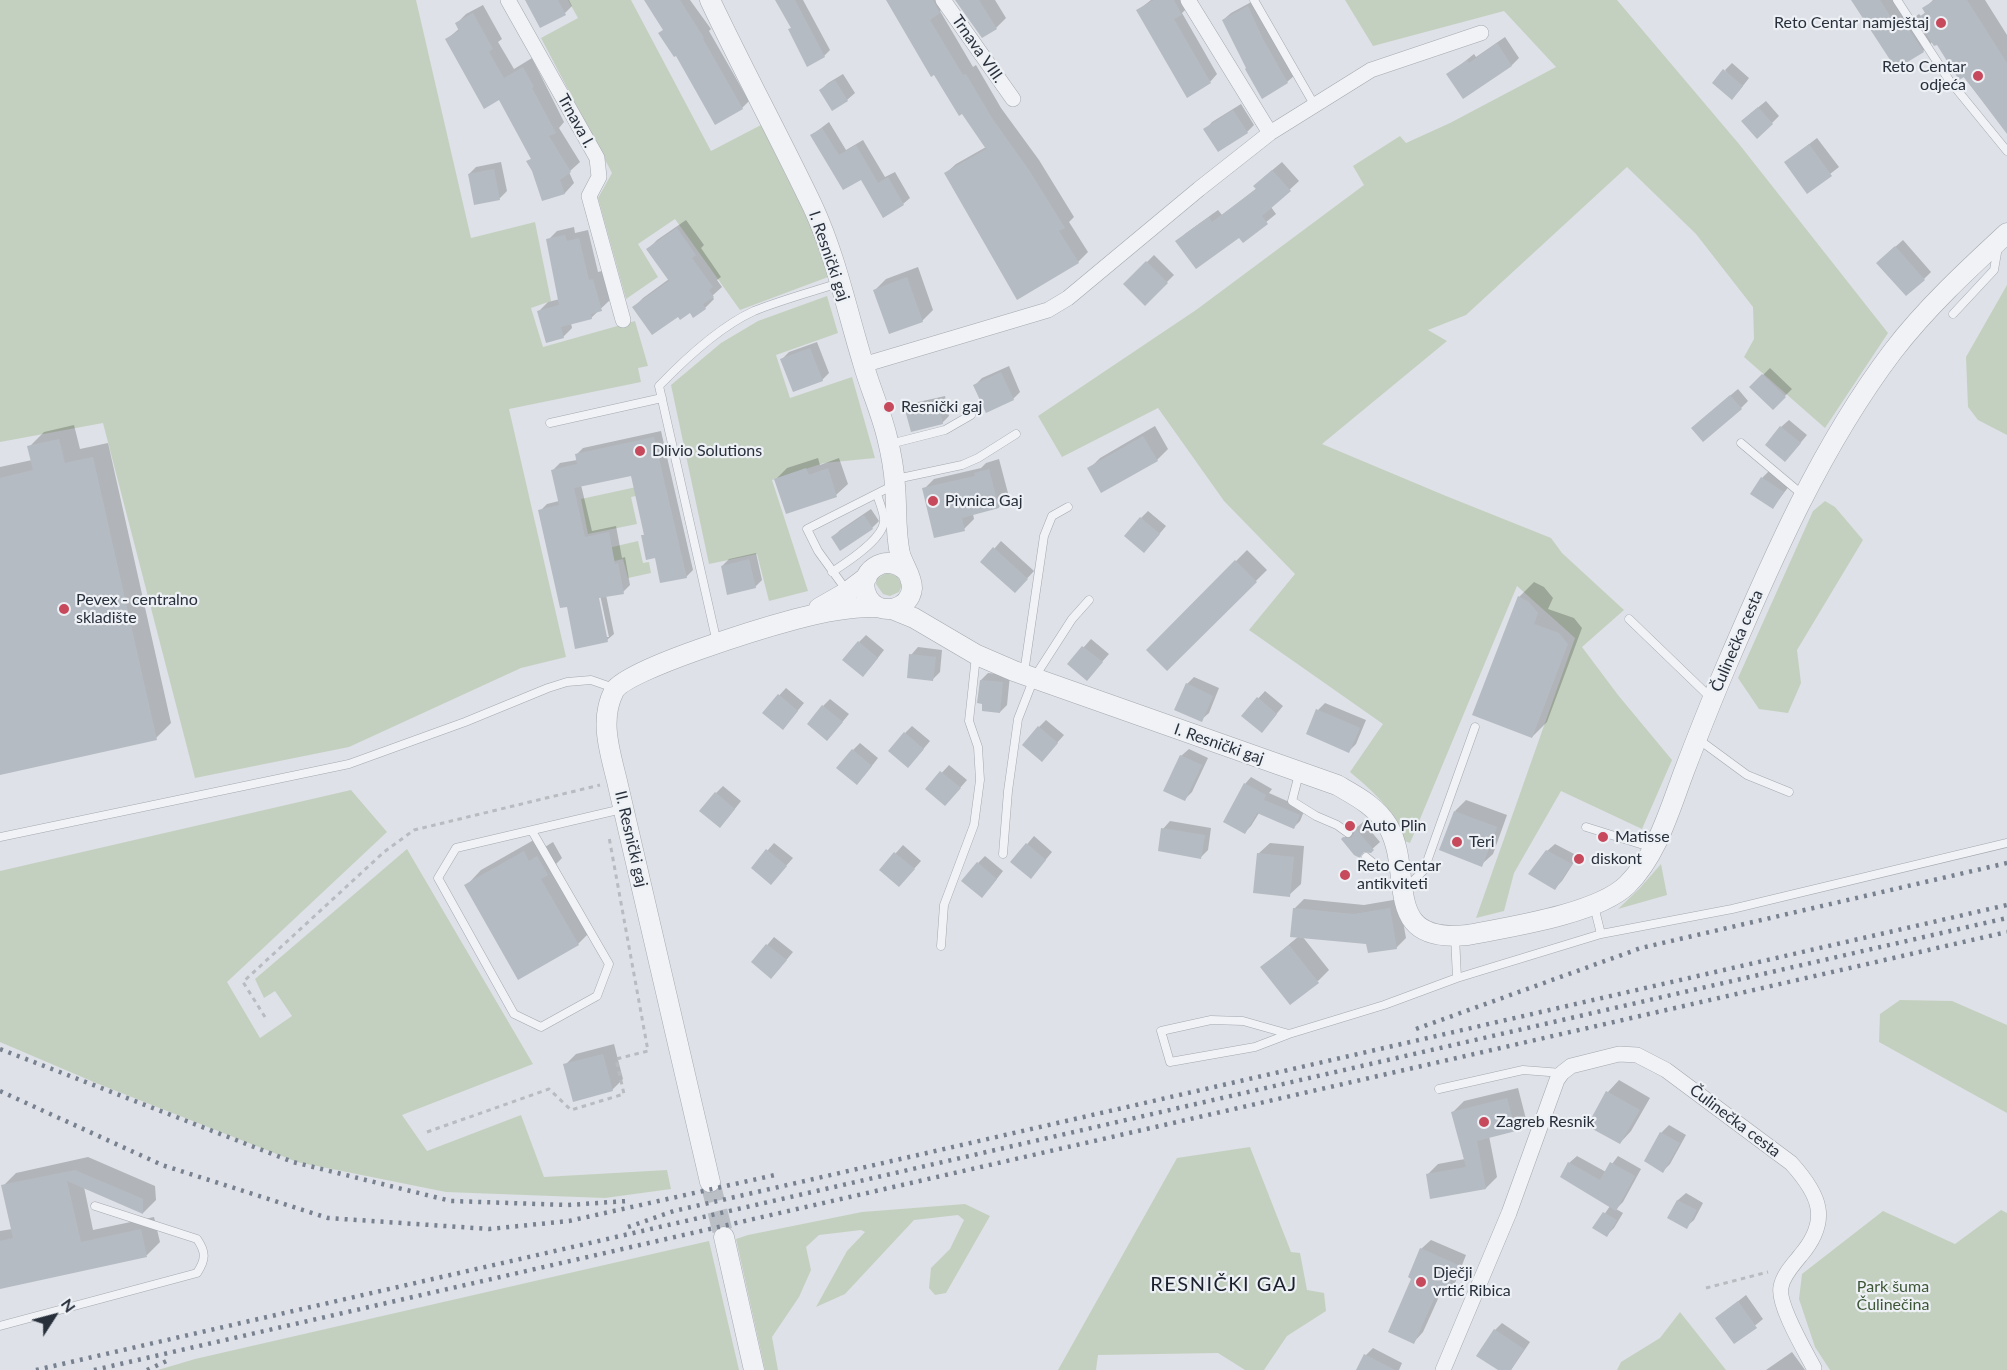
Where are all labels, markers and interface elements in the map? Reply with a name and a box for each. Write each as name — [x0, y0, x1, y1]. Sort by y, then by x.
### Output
street label: Trnava VIII. — [948, 11, 1008, 87]
place label: Reto Centar namještaj — [1774, 13, 1929, 33]
marker: Reto Centar namještaj — [1934, 16, 1948, 30]
place label: Reto Centar odjeća — [1882, 57, 1966, 95]
marker: Reto Centar odjeća — [1971, 69, 1985, 83]
street label: Trnava I. — [553, 91, 599, 151]
street label: I. Resnički gaj — [805, 209, 853, 303]
place label: Resnički gaj — [901, 397, 982, 417]
marker: Resnički gaj — [882, 400, 896, 414]
place label: Dlivio Solutions — [652, 441, 762, 461]
marker: Dlivio Solutions — [633, 444, 647, 458]
place label: Pivnica Gaj — [945, 491, 1023, 511]
marker: Pivnica Gaj — [926, 494, 940, 508]
street label: Čulinečka cesta — [1707, 587, 1767, 695]
place label: Pevex - centralno skladište — [76, 590, 198, 628]
marker: Pevex - centralno skladište — [57, 602, 71, 616]
street label: I. Resnički gaj — [1172, 720, 1266, 768]
street label: II. Resnički gaj — [611, 789, 651, 889]
place label: Auto Plin — [1362, 816, 1427, 836]
marker: Auto Plin — [1343, 819, 1357, 833]
place label: Matisse — [1615, 827, 1670, 847]
marker: Matisse — [1596, 830, 1610, 844]
place label: Teri — [1469, 832, 1495, 852]
marker: Teri — [1450, 835, 1464, 849]
place label: diskont — [1591, 849, 1642, 869]
marker: diskont — [1572, 852, 1586, 866]
place label: Reto Centar antikviteti — [1357, 856, 1441, 894]
marker: Reto Centar antikviteti — [1338, 868, 1352, 882]
street label: Čulinečka cesta — [1686, 1081, 1784, 1161]
place label: Zagreb Resnik — [1496, 1112, 1595, 1132]
marker: Zagreb Resnik — [1477, 1115, 1491, 1129]
place label: Dječji vrtić Ribica — [1433, 1263, 1511, 1301]
district label: RESNIČKI GAJ — [1150, 1273, 1298, 1297]
marker: Dječji vrtić Ribica — [1414, 1275, 1428, 1289]
park label: Park šuma Čulinečina — [1857, 1277, 1929, 1315]
north arrow — [24, 1286, 84, 1346]
text: N — [58, 1295, 80, 1316]

